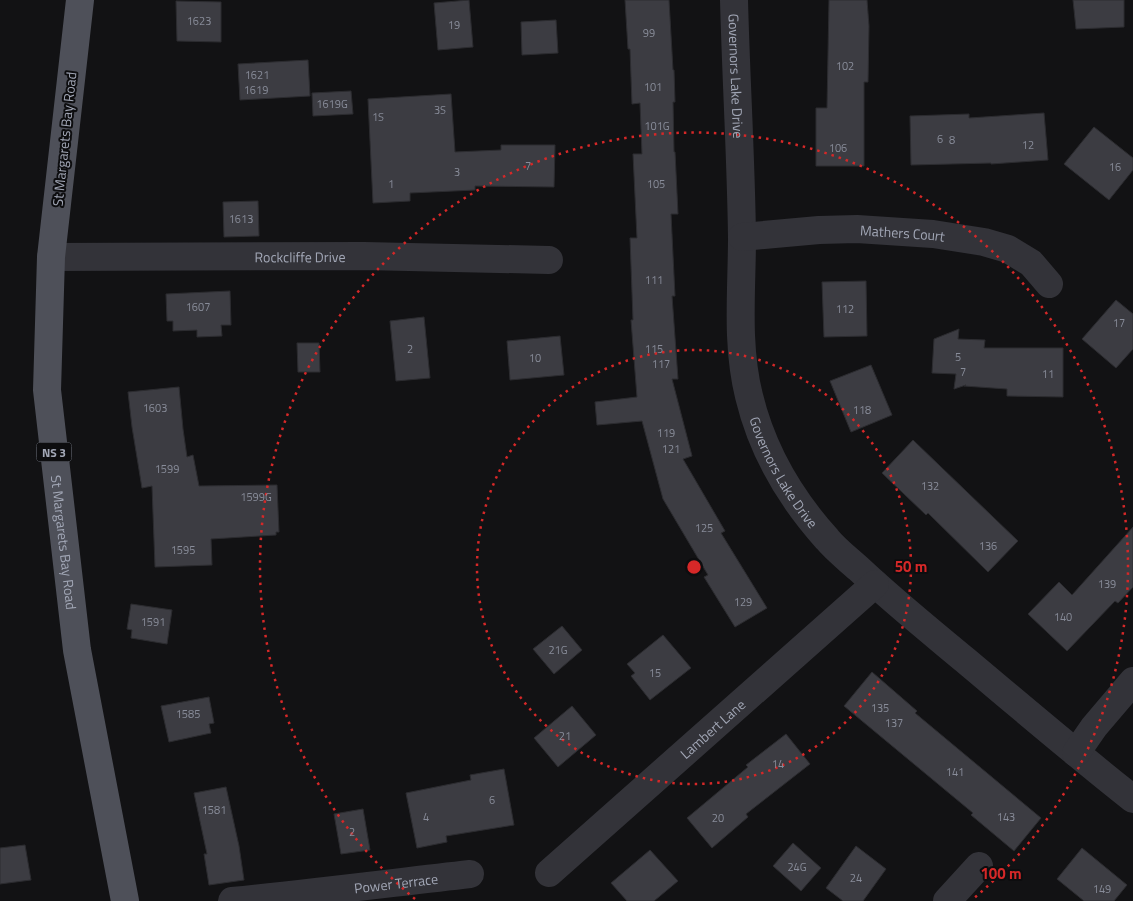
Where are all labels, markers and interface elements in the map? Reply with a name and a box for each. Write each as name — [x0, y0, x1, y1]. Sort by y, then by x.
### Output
house number: 1623 — [187, 13, 211, 29]
street label: Governors Lake Drive — [724, 13, 750, 139]
house number: 19 — [448, 17, 460, 33]
house number: 99 — [643, 25, 655, 41]
house number: 102 — [836, 58, 854, 74]
house number: 1621 — [245, 67, 269, 83]
street label: St Margarets Bay Road — [46, 71, 82, 207]
house number: 101 — [644, 79, 662, 95]
house number: 1619 — [244, 82, 268, 98]
house number: 1619G — [316, 96, 348, 112]
house number: 3S — [434, 102, 446, 118]
house number: 1S — [372, 109, 384, 125]
house number: 101G — [644, 118, 670, 134]
house number: 6 — [937, 131, 943, 147]
house number: 8 — [949, 132, 955, 148]
house number: 12 — [1022, 137, 1034, 153]
house number: 106 — [829, 140, 847, 156]
house number: 7 — [525, 158, 531, 174]
house number: 16 — [1109, 159, 1121, 175]
house number: 3 — [454, 164, 460, 180]
house number: 1 — [388, 176, 394, 192]
house number: 105 — [647, 176, 665, 192]
house number: 1613 — [229, 211, 253, 227]
street label: Mathers Court — [860, 219, 947, 246]
street label: Rockcliffe Drive — [254, 246, 346, 267]
house number: 111 — [645, 272, 663, 288]
house number: 1607 — [186, 299, 210, 315]
house number: 112 — [836, 301, 854, 317]
house number: 17 — [1113, 315, 1125, 331]
house number: 2 — [407, 341, 413, 357]
house number: 115 — [645, 341, 663, 357]
house number: 5 — [955, 349, 961, 365]
house number: 10 — [529, 350, 541, 366]
house number: 117 — [652, 356, 670, 372]
house number: 7 — [960, 364, 966, 380]
house number: 11 — [1042, 366, 1054, 382]
house number: 1603 — [143, 400, 167, 416]
house number: 118 — [853, 402, 871, 418]
street label: Governors Lake Drive — [745, 414, 823, 532]
house number: 119 — [657, 425, 675, 441]
house number: 121 — [662, 441, 680, 457]
road number: NS 3 — [36, 442, 72, 462]
house number: 1599 — [155, 461, 179, 477]
street label: St Margarets Bay Road — [46, 474, 83, 611]
house number: 132 — [921, 478, 939, 494]
house number: 1599G — [240, 489, 272, 505]
house number: 125 — [695, 520, 713, 536]
house number: 136 — [979, 538, 997, 554]
house number: 1595 — [171, 542, 195, 558]
text: 50 m — [895, 555, 927, 578]
centre of rings — [685, 558, 703, 576]
house number: 139 — [1098, 576, 1116, 592]
house number: 129 — [734, 594, 752, 610]
house number: 140 — [1054, 609, 1072, 625]
house number: 1591 — [141, 614, 165, 630]
house number: 21G — [548, 642, 568, 658]
house number: 15 — [649, 665, 661, 681]
street label: Lambert Lane — [675, 694, 749, 763]
house number: 135 — [871, 700, 889, 716]
house number: 1585 — [176, 706, 200, 722]
house number: 137 — [885, 715, 903, 731]
house number: 21 — [559, 728, 571, 744]
house number: 14 — [772, 756, 784, 772]
house number: 141 — [946, 764, 964, 780]
house number: 6 — [489, 792, 495, 808]
house number: 1581 — [202, 802, 226, 818]
house number: 4 — [423, 809, 429, 825]
house number: 143 — [997, 809, 1015, 825]
house number: 20 — [712, 810, 724, 826]
house number: 2 — [349, 824, 355, 840]
house number: 24G — [787, 859, 807, 875]
text: 100 m — [980, 862, 1022, 885]
street label: Power Terrace — [353, 867, 439, 898]
house number: 24 — [850, 870, 862, 886]
house number: 149 — [1093, 881, 1111, 897]

